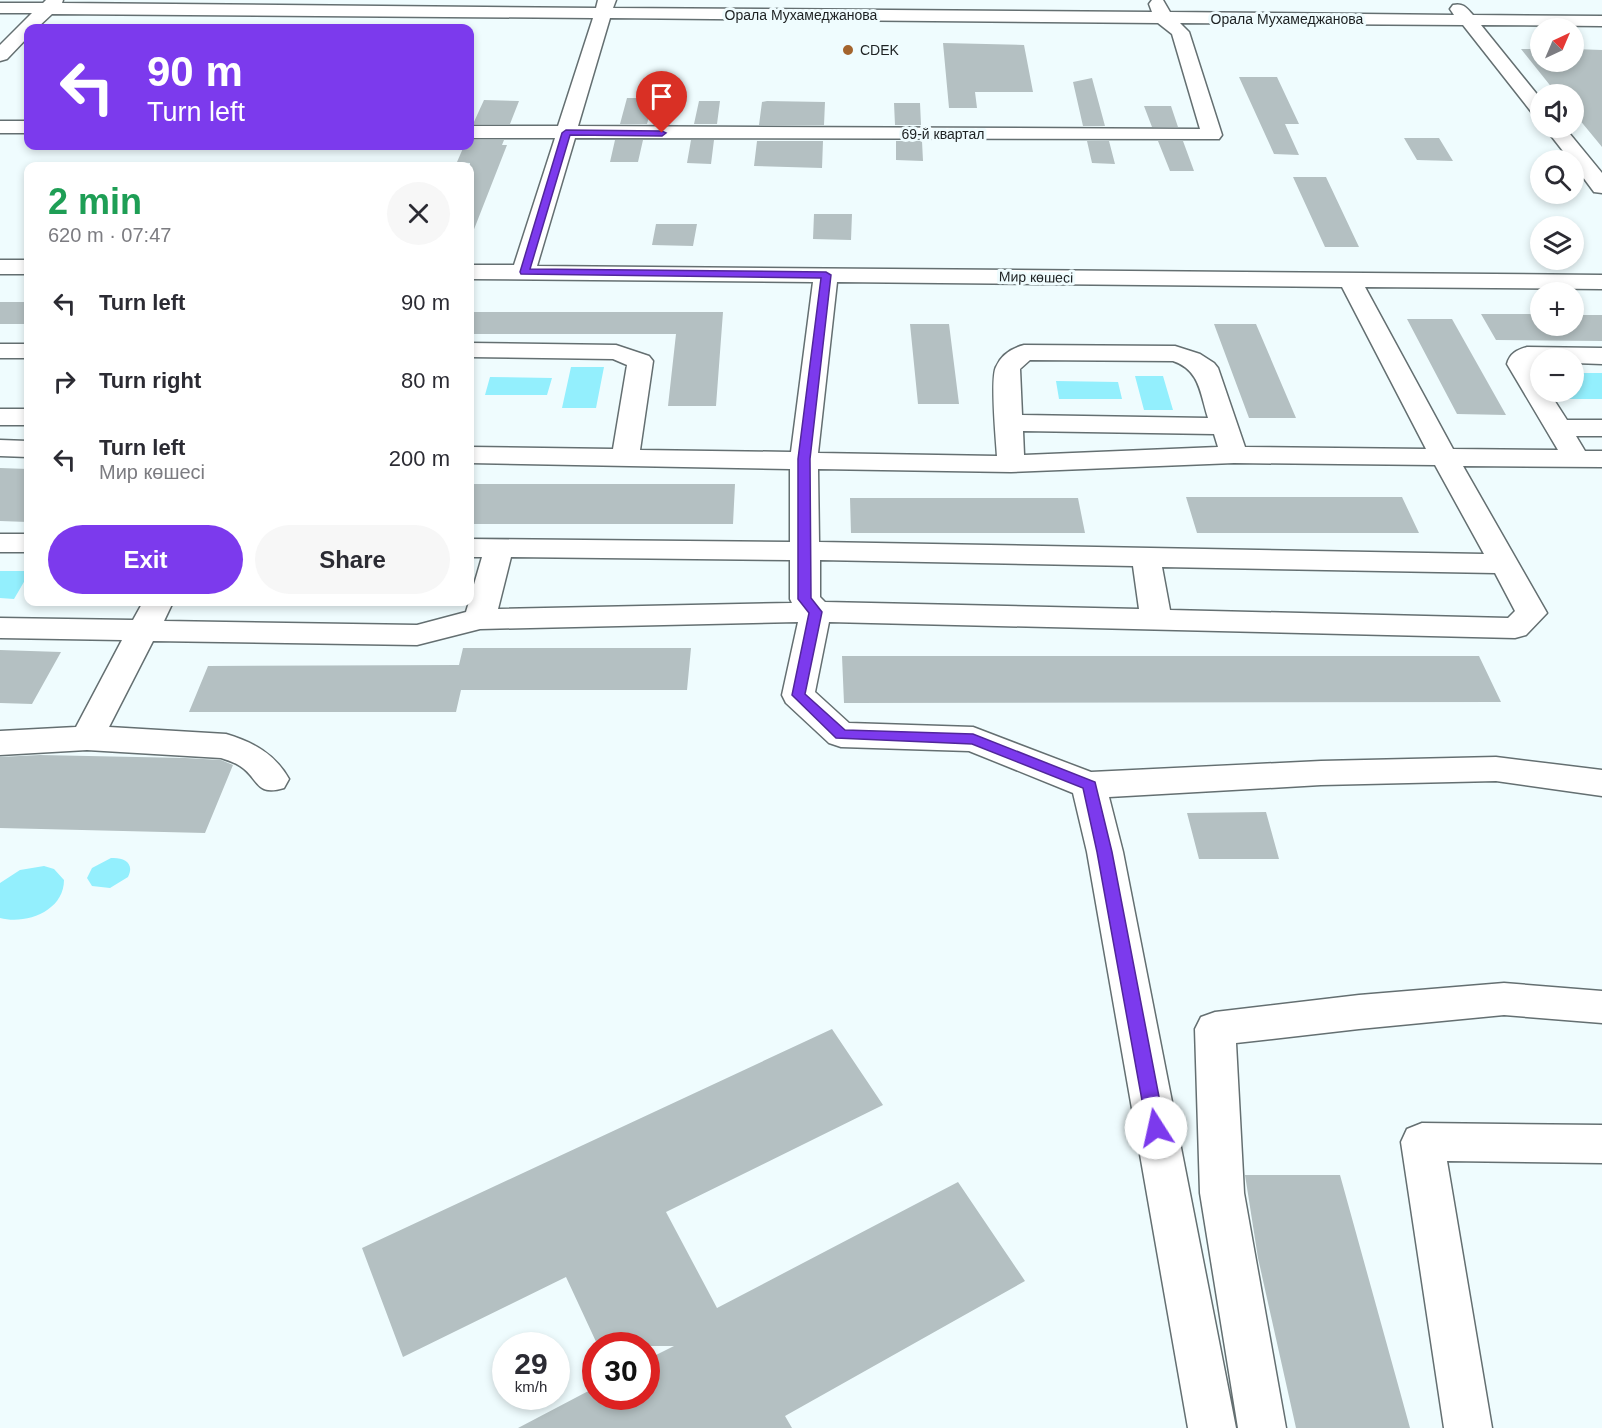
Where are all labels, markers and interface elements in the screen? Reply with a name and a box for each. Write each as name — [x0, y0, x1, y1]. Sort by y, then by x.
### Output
street label: Орала Мухамеджанова — [725, 7, 878, 23]
street label: Орала Мухамеджанова — [1211, 11, 1364, 27]
north arrow — [1530, 18, 1584, 72]
map controls — [1530, 18, 1584, 402]
place label: CDEK — [860, 42, 900, 58]
marker: CDEK — [841, 43, 855, 57]
icon: left — [48, 48, 126, 126]
text: 90 m — [147, 48, 243, 95]
pin — [636, 71, 687, 133]
icon: arrive — [645, 80, 678, 113]
button: sound — [1530, 84, 1584, 138]
text: Turn left — [147, 97, 245, 127]
street label: 69-й квартал — [902, 126, 984, 142]
button: search — [1530, 150, 1584, 204]
text: 2 min — [48, 181, 142, 222]
button: close — [387, 182, 450, 245]
button: layers — [1530, 216, 1584, 270]
text: 620 m · 07:47 — [48, 224, 171, 246]
street label: Мир көшесі — [999, 268, 1073, 286]
button: + — [1530, 282, 1584, 336]
icon: left — [48, 287, 81, 320]
text: Turn left — [99, 290, 185, 315]
text: 90 m — [401, 290, 450, 315]
button: − — [1530, 348, 1584, 402]
icon: right — [48, 365, 81, 398]
text: Turn right — [99, 368, 201, 393]
text: 80 m — [401, 368, 450, 393]
text: Turn left — [99, 435, 185, 460]
icon: left — [48, 443, 81, 476]
text: 200 m — [389, 446, 450, 471]
text: Мир көшесі — [99, 461, 205, 483]
button: Exit — [48, 525, 243, 594]
button: Share — [255, 525, 450, 594]
position arrow — [1124, 1096, 1188, 1160]
speed limit sign: 30 — [582, 1332, 660, 1410]
text: 29 — [514, 1347, 548, 1380]
text: km/h — [515, 1378, 547, 1395]

